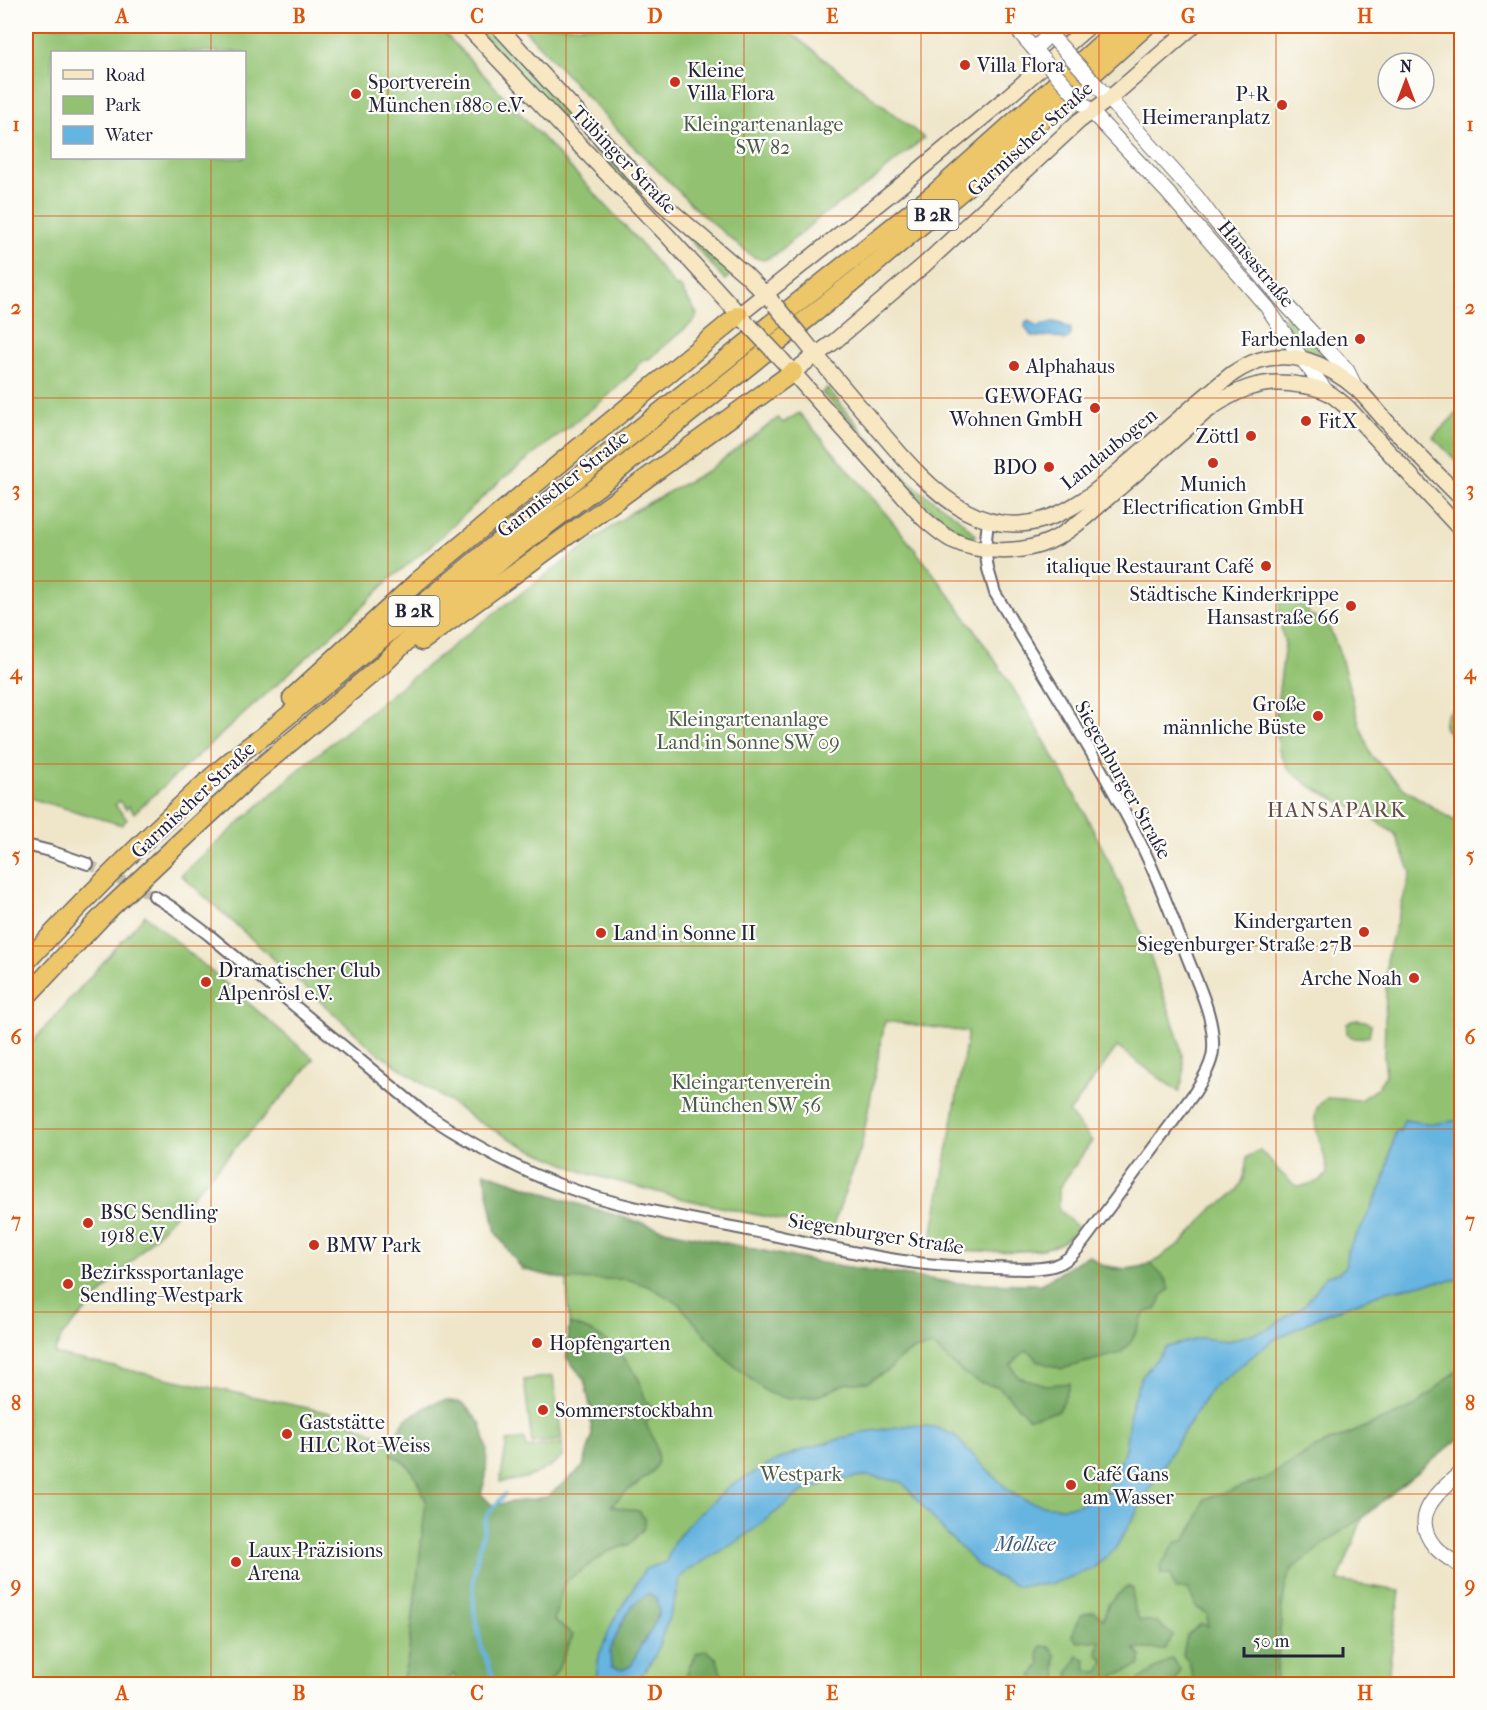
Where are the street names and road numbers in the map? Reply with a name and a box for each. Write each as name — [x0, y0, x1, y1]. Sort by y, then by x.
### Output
street label: Garmischer Straße — [963, 77, 1097, 201]
street label: Tübinger Straße — [567, 101, 682, 219]
road number: B 2R — [908, 200, 958, 230]
street label: Hansastraße — [1213, 216, 1299, 312]
street label: Landaubogen — [1056, 403, 1162, 495]
street label: Garmischer Straße — [493, 425, 633, 542]
road number: B 2R — [388, 596, 440, 626]
street label: Siegenburger Straße — [1070, 697, 1176, 863]
street label: Garmischer Straße — [126, 737, 260, 863]
street label: Siegenburger Straße — [787, 1209, 966, 1259]

